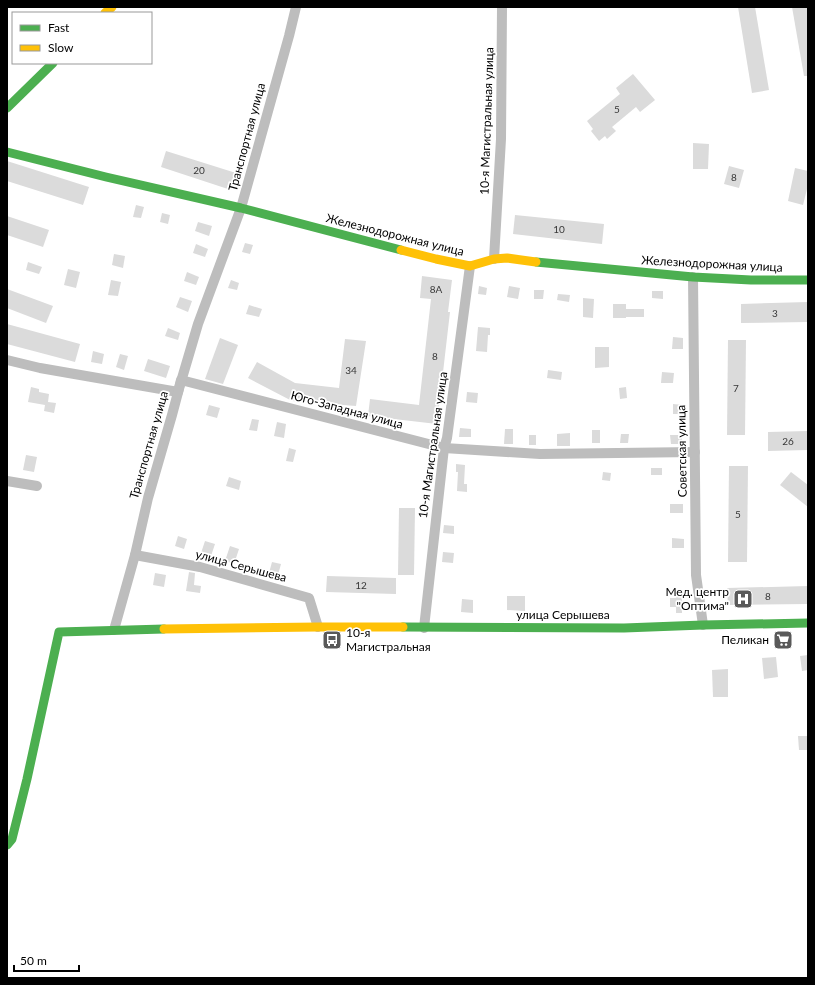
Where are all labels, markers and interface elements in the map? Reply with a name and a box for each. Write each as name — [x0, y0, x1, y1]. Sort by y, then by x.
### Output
legend — [12, 12, 152, 64]
text: Fast — [48, 20, 70, 35]
text: Slow — [48, 40, 74, 55]
street label: 10-я Магистральная улица — [476, 47, 497, 195]
street label: Транспортная улица — [225, 81, 268, 193]
house number: 5 — [614, 103, 620, 115]
house number: 20 — [193, 164, 205, 176]
house number: 8 — [731, 171, 737, 183]
street label: Железнодорожная улица — [325, 210, 466, 259]
house number: 10 — [553, 223, 565, 235]
street label: Железнодорожная улица — [641, 252, 783, 275]
house number: 8А — [430, 283, 443, 295]
house number: 3 — [772, 307, 778, 319]
house number: 8 — [432, 350, 438, 362]
house number: 34 — [345, 364, 357, 376]
street label: 10-я Магистральная улица — [415, 371, 450, 519]
house number: 7 — [733, 382, 739, 394]
street label: Юго-Западная улица — [289, 387, 405, 432]
street label: Транспортная улица — [126, 389, 171, 501]
street label: Советская улица — [673, 405, 690, 497]
house number: 26 — [782, 435, 794, 447]
house number: 5 — [735, 508, 741, 520]
street label: улица Серышева — [194, 546, 288, 585]
house number: 12 — [355, 579, 367, 591]
place label: Мед. центр "Оптима" — [665, 584, 729, 613]
hospital icon: Мед. центр "Оптима" — [732, 588, 754, 610]
house number: 8 — [765, 590, 771, 602]
street label: улица Серышева — [516, 607, 610, 622]
place label: 10-я Магистральная — [346, 625, 431, 654]
bus stop icon: 10-я Магистральная — [321, 629, 343, 651]
supermarket icon: Пеликан — [772, 629, 794, 651]
place label: Пеликан — [721, 632, 769, 647]
scale bar — [14, 947, 79, 973]
text: 50 m — [20, 953, 47, 968]

